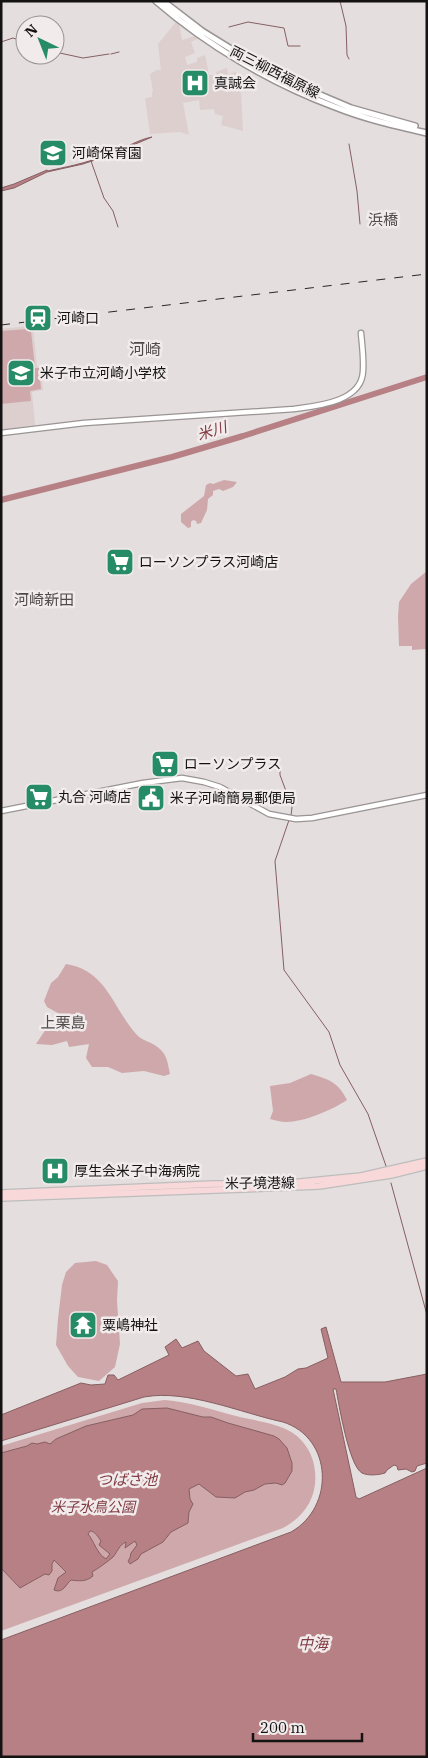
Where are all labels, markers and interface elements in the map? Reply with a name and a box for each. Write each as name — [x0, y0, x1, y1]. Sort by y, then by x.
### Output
north arrow — [15, 15, 65, 65]
text: N — [21, 20, 41, 41]
street label: 両三柳西福原線 — [227, 42, 323, 102]
hospital icon: 真誠会 — [180, 68, 210, 98]
place label: 真誠会 — [214, 74, 256, 92]
school or university icon: 河崎保育園 — [38, 138, 68, 168]
place label: 河崎保育園 — [72, 144, 142, 162]
district label: 浜橋 — [368, 210, 398, 229]
station icon: 河崎口 — [23, 303, 53, 333]
place label: 河崎口 — [57, 309, 99, 327]
district label: 河崎 — [129, 339, 161, 359]
school or university icon: 米子市立河崎小学校 — [6, 358, 36, 388]
place label: 米子市立河崎小学校 — [40, 364, 166, 382]
water label: 米川 — [195, 416, 231, 444]
supermarket icon: ローソンプラス河崎店 — [105, 547, 135, 577]
place label: ローソンプラス河崎店 — [139, 553, 278, 571]
district label: 河崎新田 — [14, 590, 74, 609]
supermarket icon: ローソンプラス — [150, 749, 180, 779]
place label: ローソンプラス — [184, 755, 281, 773]
supermarket icon: 丸合 河崎店 — [24, 782, 54, 812]
public building icon: 米子河崎簡易郵便局 — [136, 783, 166, 813]
place label: 丸合 河崎店 — [58, 788, 131, 806]
place label: 米子河崎簡易郵便局 — [170, 789, 296, 807]
district label: 上栗島 — [40, 1013, 86, 1032]
hospital icon: 厚生会米子中海病院 — [40, 1156, 70, 1186]
place label: 厚生会米子中海病院 — [74, 1162, 200, 1180]
street label: 米子境港線 — [225, 1173, 295, 1193]
temple icon: 粟嶋神社 — [68, 1310, 98, 1340]
place label: 粟嶋神社 — [102, 1316, 158, 1334]
water label: つばさ池 — [97, 1470, 159, 1489]
park label: 米子水鳥公園 — [51, 1498, 137, 1516]
water label: 中海 — [298, 1634, 330, 1653]
scale bar — [253, 1710, 362, 1742]
text: 200 m — [260, 1718, 305, 1737]

